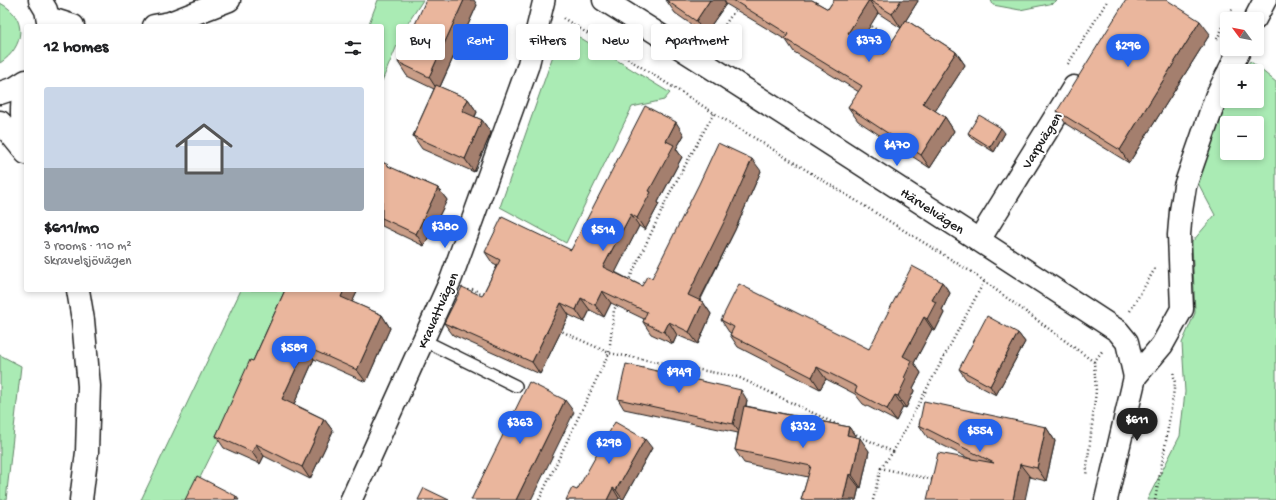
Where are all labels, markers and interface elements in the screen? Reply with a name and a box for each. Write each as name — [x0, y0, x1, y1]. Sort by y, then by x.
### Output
north arrow — [1220, 12, 1264, 56]
map controls — [1220, 12, 1264, 160]
chip: Buy — [396, 24, 445, 60]
chip: Rent — [453, 24, 508, 60]
chip: Filters — [516, 24, 580, 60]
chip: New — [588, 24, 643, 60]
chip: Apartment — [651, 24, 742, 60]
pin: $373 — [845, 29, 893, 63]
text: $373 — [856, 34, 882, 49]
pin: $296 — [1104, 34, 1152, 68]
icon: filters — [342, 37, 364, 59]
text: 12 homes — [44, 38, 108, 58]
text: $296 — [1115, 39, 1141, 54]
button: + — [1220, 64, 1264, 108]
street label: Varpvägen — [1019, 110, 1067, 173]
icon: home — [168, 113, 240, 185]
button: − — [1220, 116, 1264, 160]
pin: $470 — [873, 133, 921, 167]
text: $470 — [884, 138, 910, 153]
street label: Härvelvägen — [896, 185, 967, 239]
pin: $380 — [421, 215, 469, 249]
pin: $514 — [579, 218, 627, 252]
text: $611/mo — [44, 219, 99, 239]
text: $380 — [431, 220, 459, 235]
text: $514 — [591, 223, 615, 238]
text: 3 rooms · 110 m² — [44, 239, 132, 254]
text: Skravelsjövägen — [44, 254, 132, 269]
street label: Kravattvägen — [415, 270, 464, 352]
pin: $589 — [270, 336, 318, 370]
text: $589 — [281, 341, 307, 356]
pin: $949 — [655, 360, 703, 394]
text: $949 — [666, 365, 692, 380]
pin: $611 — [1113, 408, 1161, 442]
pin: $363 — [496, 411, 544, 445]
text: $611 — [1126, 413, 1148, 428]
pin: $332 — [779, 415, 827, 449]
text: $363 — [507, 416, 533, 431]
pin: $554 — [956, 419, 1004, 453]
text: $332 — [790, 420, 816, 435]
text: $554 — [967, 424, 993, 439]
pin: $298 — [585, 431, 633, 465]
text: $298 — [596, 436, 622, 451]

